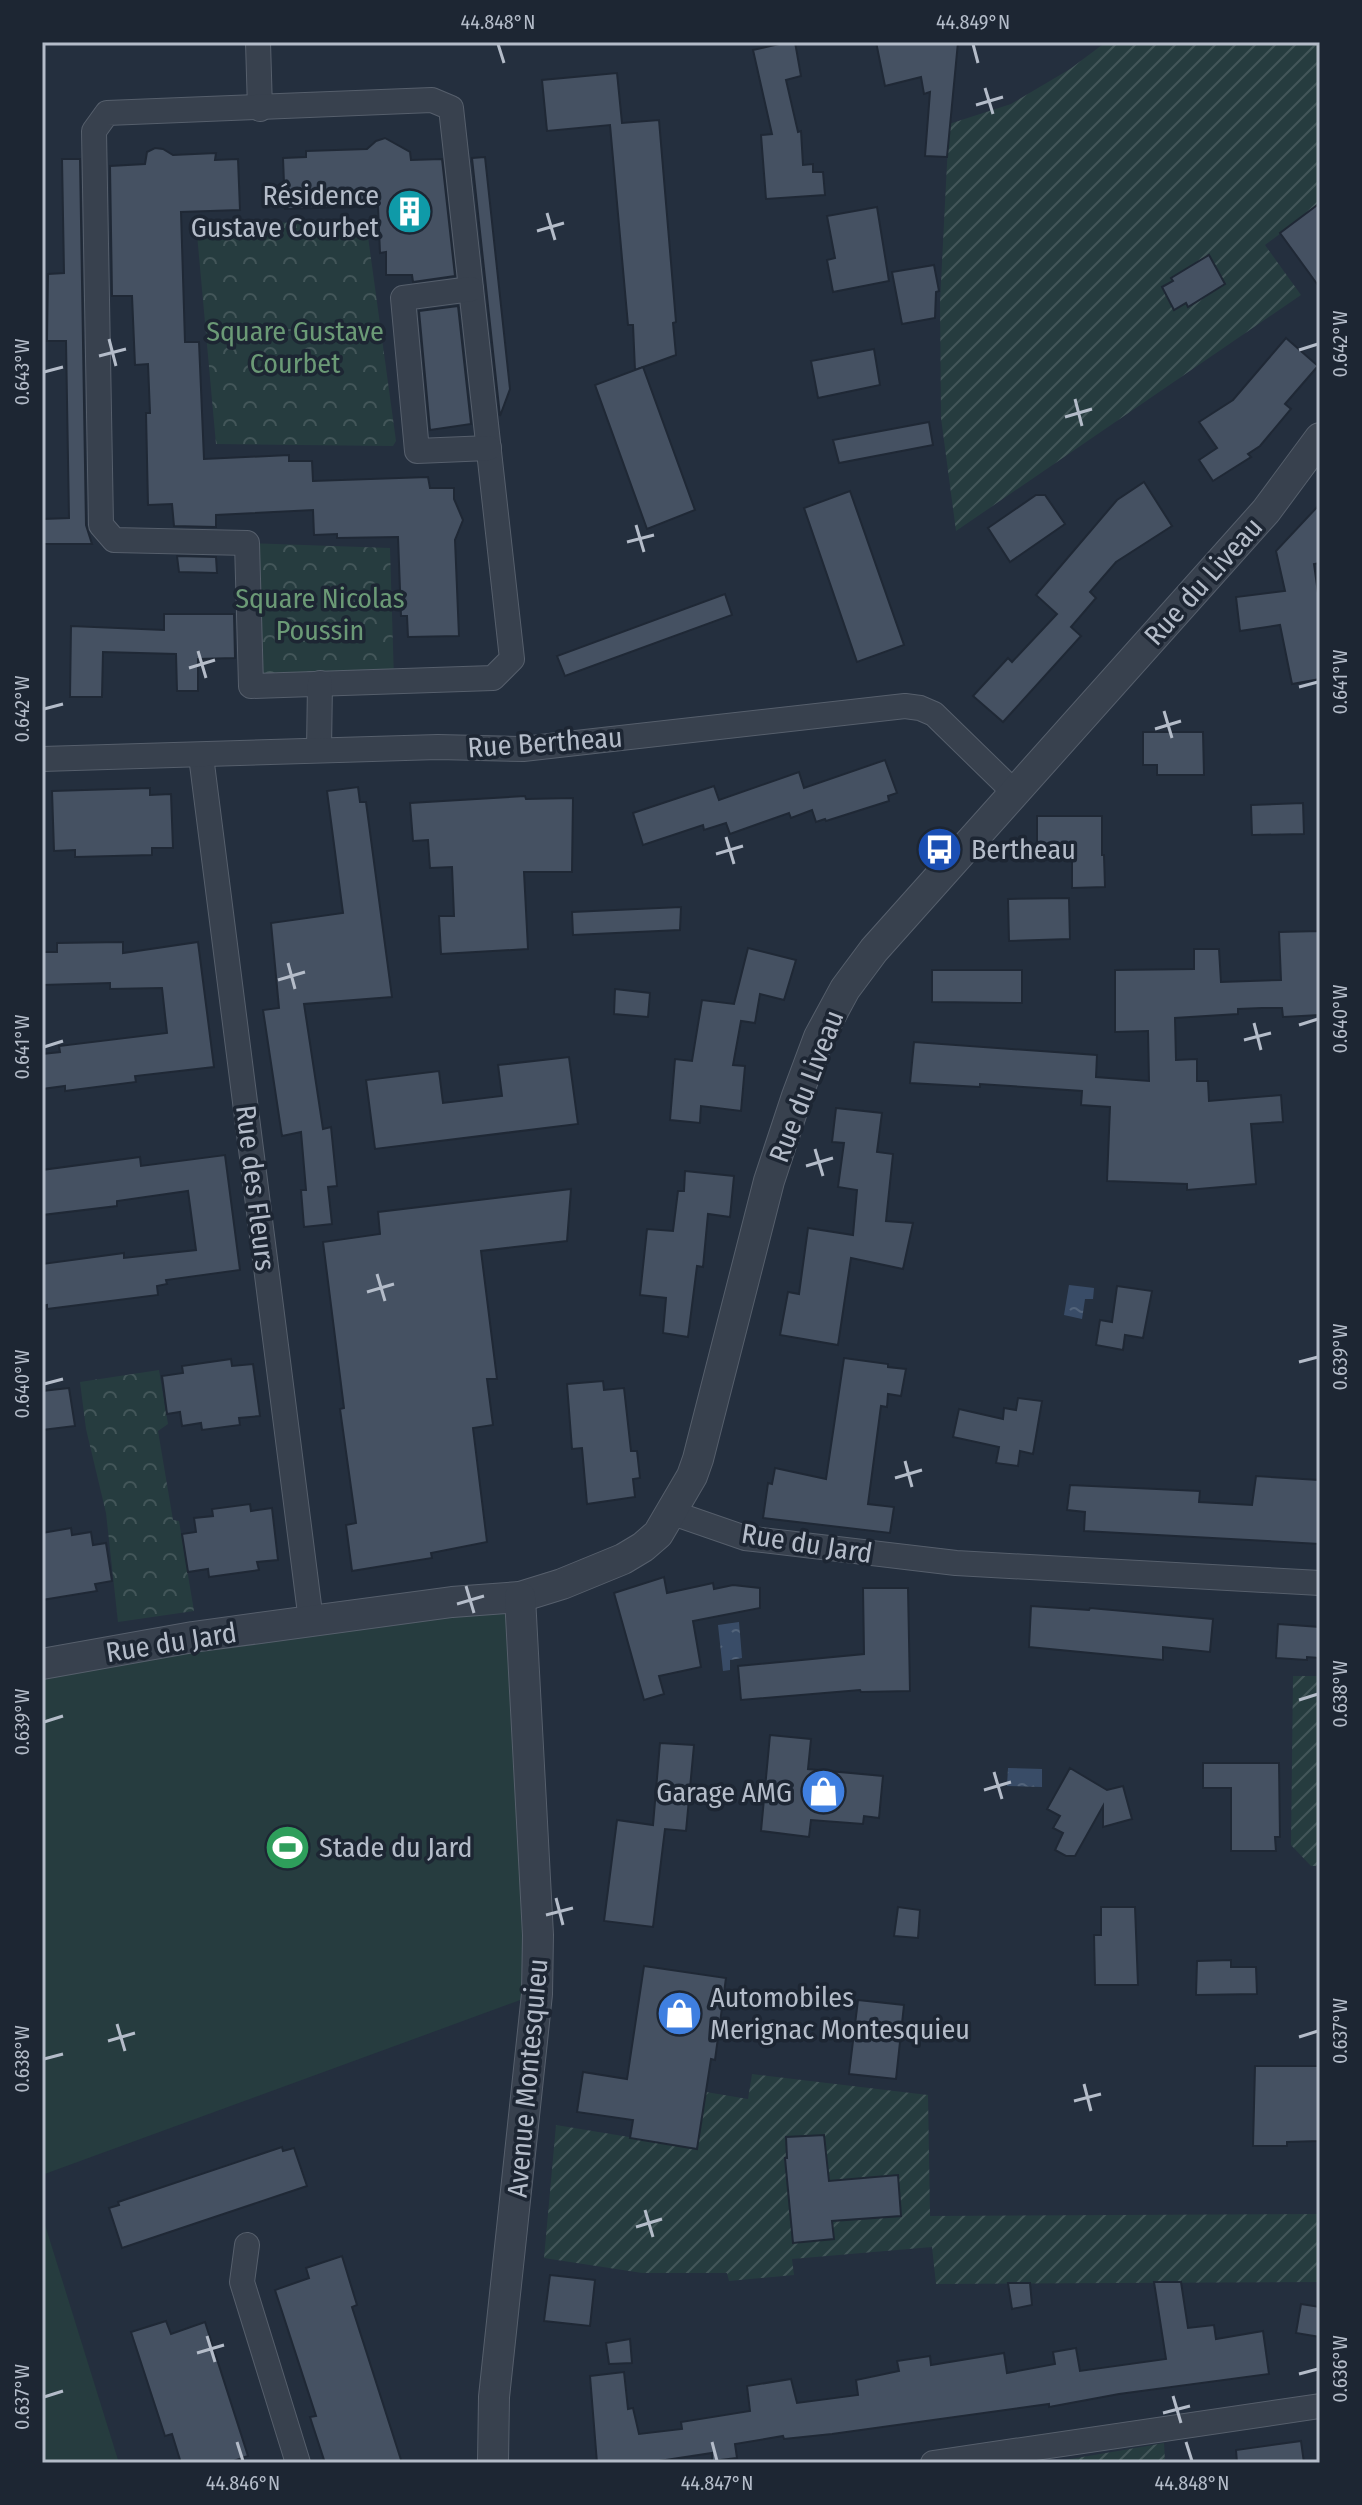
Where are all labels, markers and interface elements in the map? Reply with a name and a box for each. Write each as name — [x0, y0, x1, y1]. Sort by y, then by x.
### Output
text: 44.848°N — [461, 10, 535, 34]
text: 44.849°N — [936, 10, 1010, 34]
place label: Résidence Gustave Courbet — [191, 179, 380, 244]
building icon: Résidence Gustave Courbet — [386, 187, 434, 235]
text: 0.642°W — [1328, 310, 1352, 377]
park label: Square Gustave Courbet — [206, 315, 384, 380]
text: 0.643°W — [10, 338, 34, 406]
street label: Rue du Liveau — [1137, 511, 1269, 652]
park label: Square Nicolas Poussin — [235, 582, 405, 647]
text: 0.641°W — [1328, 649, 1352, 715]
text: 0.642°W — [10, 675, 34, 742]
street label: Rue Bertheau — [467, 721, 624, 764]
bus stop icon: Bertheau — [916, 825, 964, 873]
place label: Bertheau — [971, 833, 1076, 866]
text: 0.640°W — [1328, 985, 1352, 1053]
street label: Rue du Liveau — [762, 1005, 851, 1167]
text: 0.641°W — [10, 1014, 34, 1080]
street label: Rue des Fleurs — [229, 1103, 282, 1273]
text: 0.639°W — [1328, 1323, 1352, 1391]
text: 0.640°W — [10, 1350, 34, 1418]
street label: Rue du Jard — [739, 1517, 875, 1570]
street label: Rue du Jard — [103, 1616, 239, 1669]
text: 0.638°W — [1328, 1660, 1352, 1728]
text: 0.639°W — [10, 1688, 34, 1756]
shop icon: Garage AMG — [799, 1768, 847, 1816]
place label: Garage AMG — [656, 1776, 792, 1809]
sports icon: Stade du Jard — [264, 1823, 312, 1871]
place label: Stade du Jard — [319, 1831, 473, 1864]
street label: Avenue Montesquieu — [501, 1957, 554, 2199]
place label: Automobiles Merignac Montesquieu — [710, 1981, 970, 2046]
shop icon: Automobiles Merignac Montesquieu — [655, 1989, 703, 2037]
text: 0.637°W — [1328, 1998, 1352, 2064]
text: 0.638°W — [10, 2025, 34, 2093]
text: 0.636°W — [1328, 2335, 1352, 2403]
text: 0.637°W — [10, 2364, 34, 2430]
text: 44.846°N — [206, 2471, 280, 2495]
text: 44.847°N — [681, 2471, 753, 2495]
text: 44.848°N — [1155, 2471, 1229, 2495]

